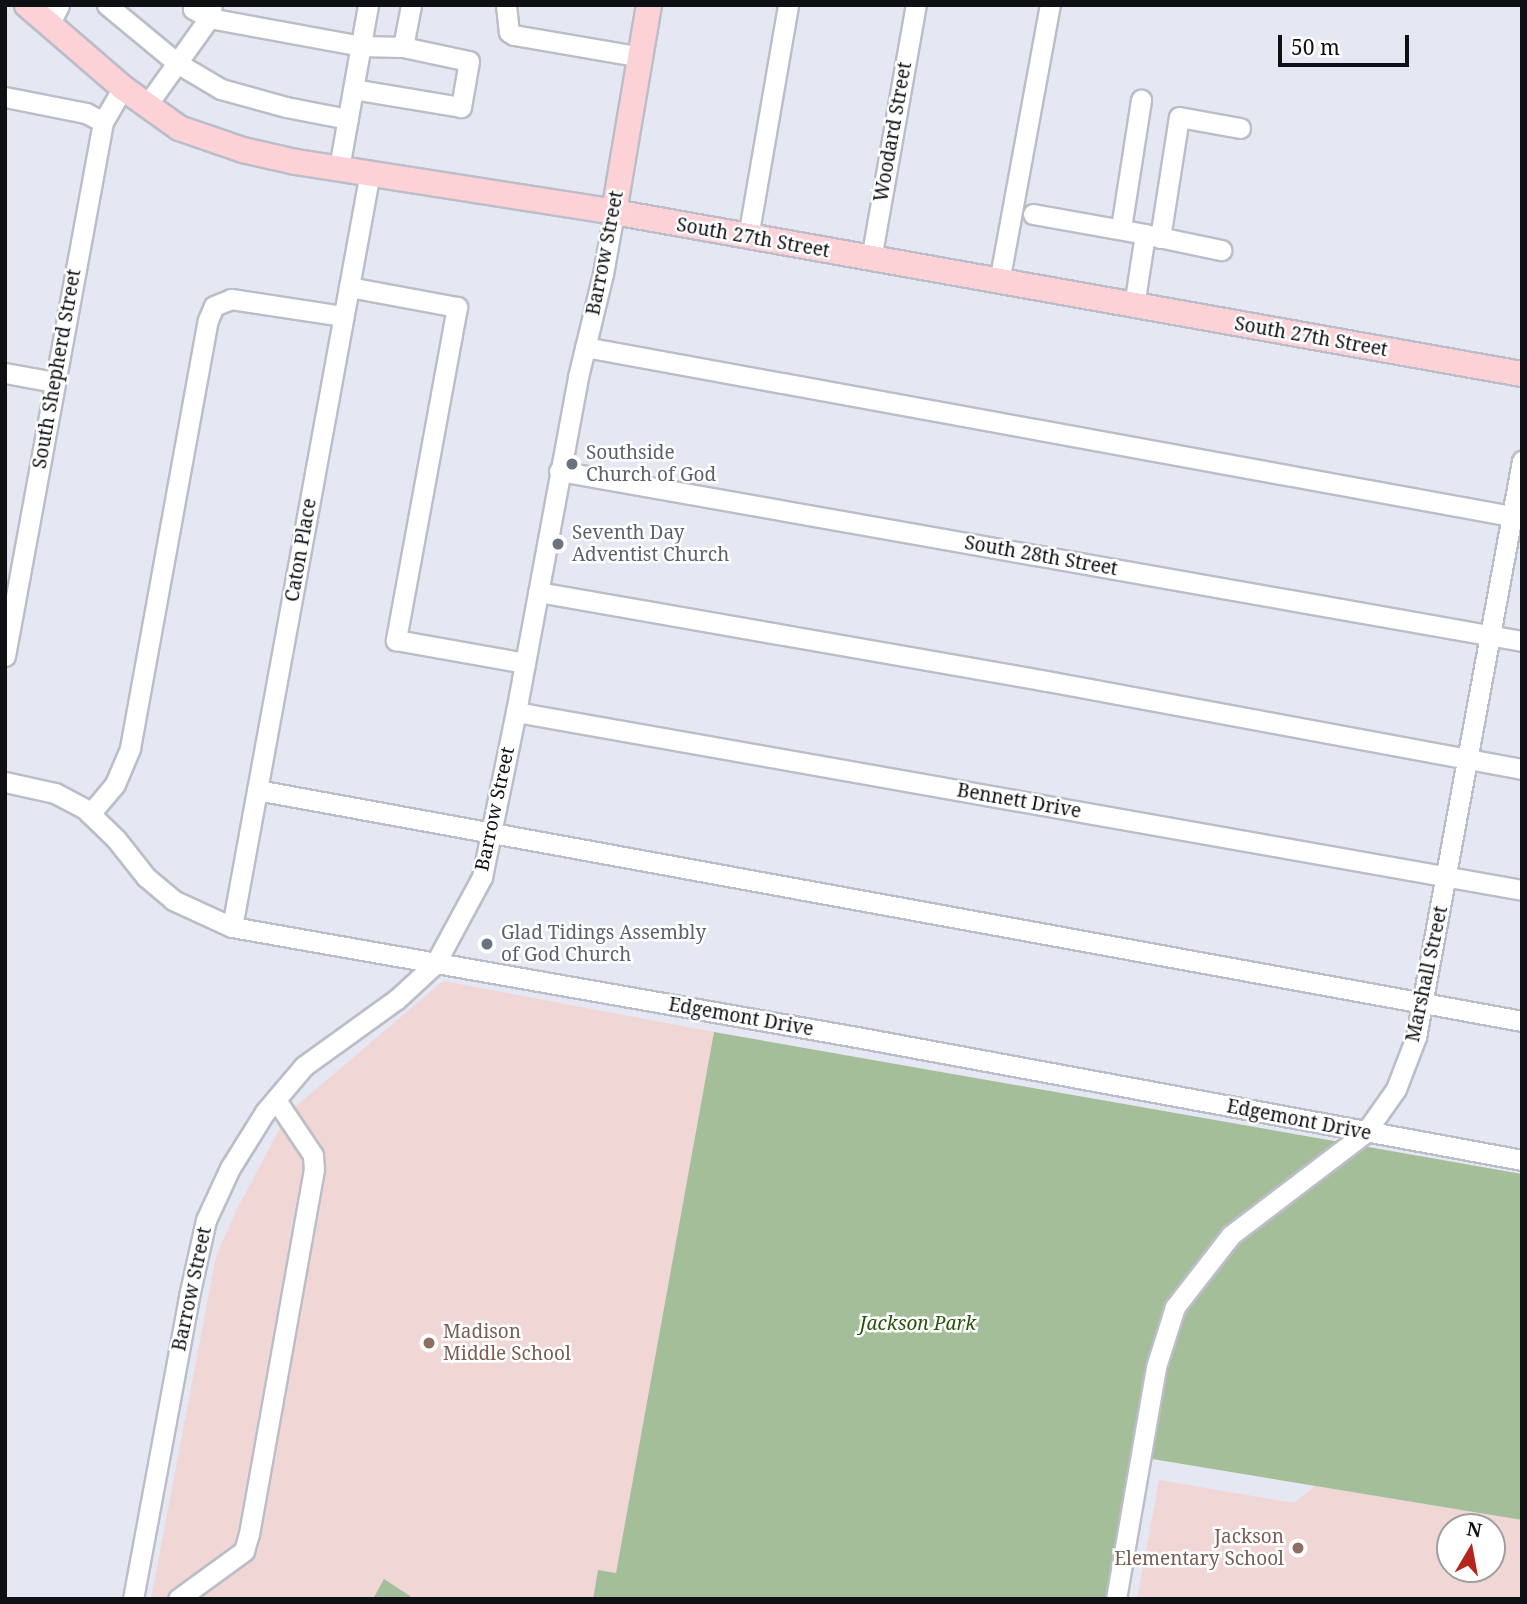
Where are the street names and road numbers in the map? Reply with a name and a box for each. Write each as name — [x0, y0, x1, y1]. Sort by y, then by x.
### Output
street label: Woodard Street — [869, 60, 917, 204]
street label: Barrow Street — [582, 189, 628, 317]
street label: South 27th Street — [675, 213, 831, 263]
street label: South Shepherd Street — [28, 268, 86, 470]
street label: South 27th Street — [1233, 312, 1389, 362]
street label: Caton Place — [281, 496, 321, 604]
street label: South 28th Street — [963, 531, 1119, 581]
street label: Barrow Street — [471, 745, 519, 873]
street label: Bennett Drive — [955, 779, 1083, 823]
street label: Marshall Street — [1401, 904, 1453, 1044]
street label: Edgemont Drive — [667, 993, 815, 1041]
street label: Edgemont Drive — [1225, 1095, 1373, 1145]
street label: Barrow Street — [168, 1225, 216, 1353]

